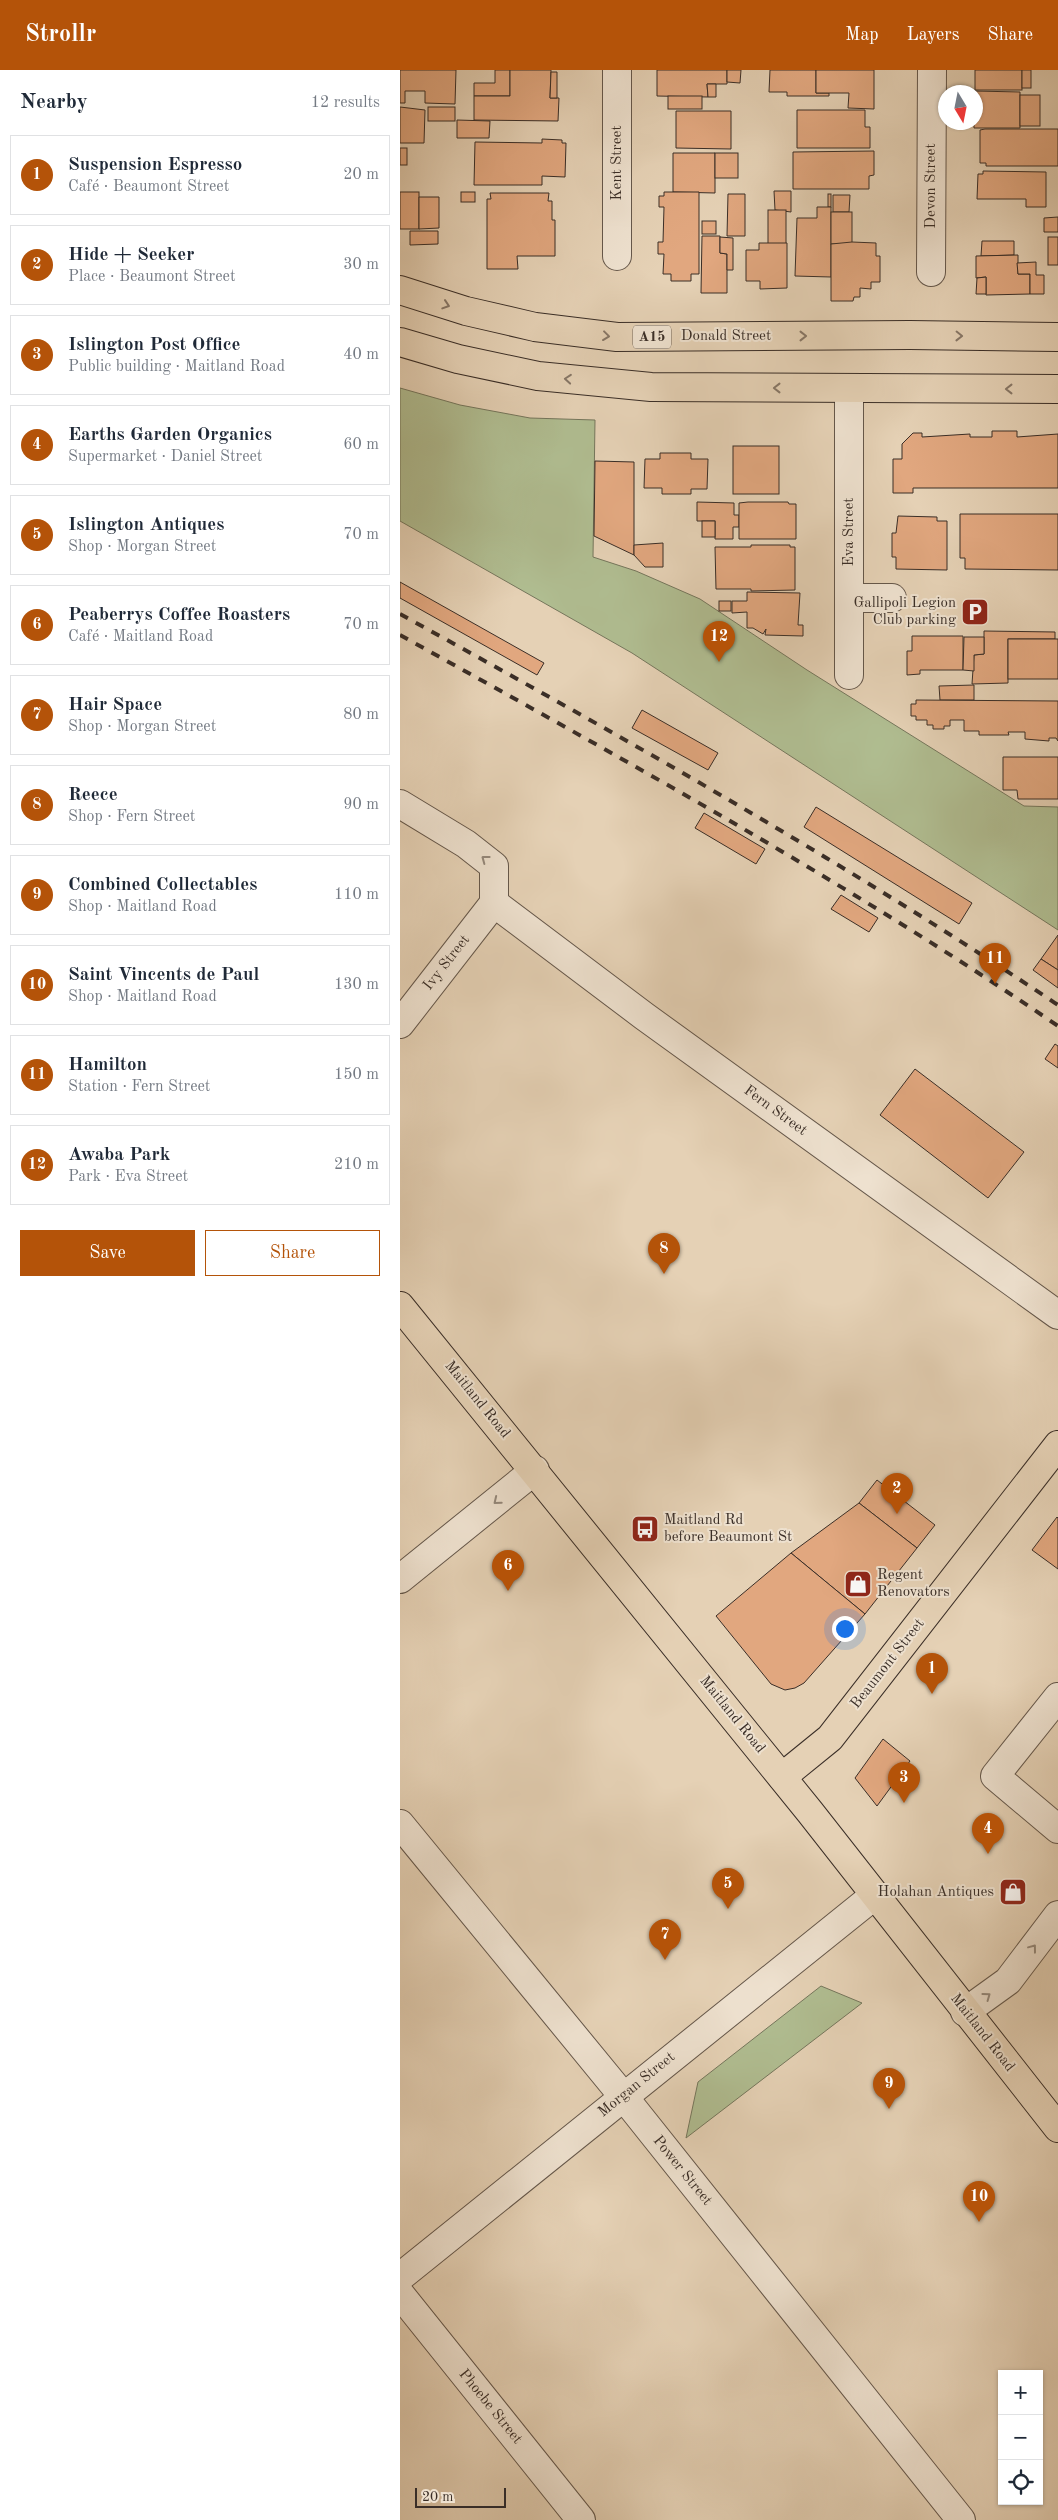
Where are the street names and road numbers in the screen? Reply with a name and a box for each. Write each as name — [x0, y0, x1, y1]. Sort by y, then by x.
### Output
street label: Kent Street — [610, 125, 625, 201]
street label: Devon Street — [924, 143, 939, 229]
road number: A15 — [633, 326, 671, 348]
street label: Donald Street — [681, 329, 771, 344]
street label: Eva Street — [842, 497, 857, 567]
street label: Ivy Street — [421, 932, 473, 994]
street label: Fern Street — [741, 1083, 809, 1139]
street label: Maitland Road — [441, 1359, 513, 1441]
street label: Beaumont Street — [848, 1616, 928, 1712]
street label: Maitland Road — [696, 1674, 768, 1756]
street label: Maitland Road — [947, 1991, 1017, 2075]
street label: Morgan Street — [596, 2050, 678, 2120]
street label: Power Street — [650, 2133, 714, 2209]
street label: Phoebe Street — [455, 2367, 525, 2447]

